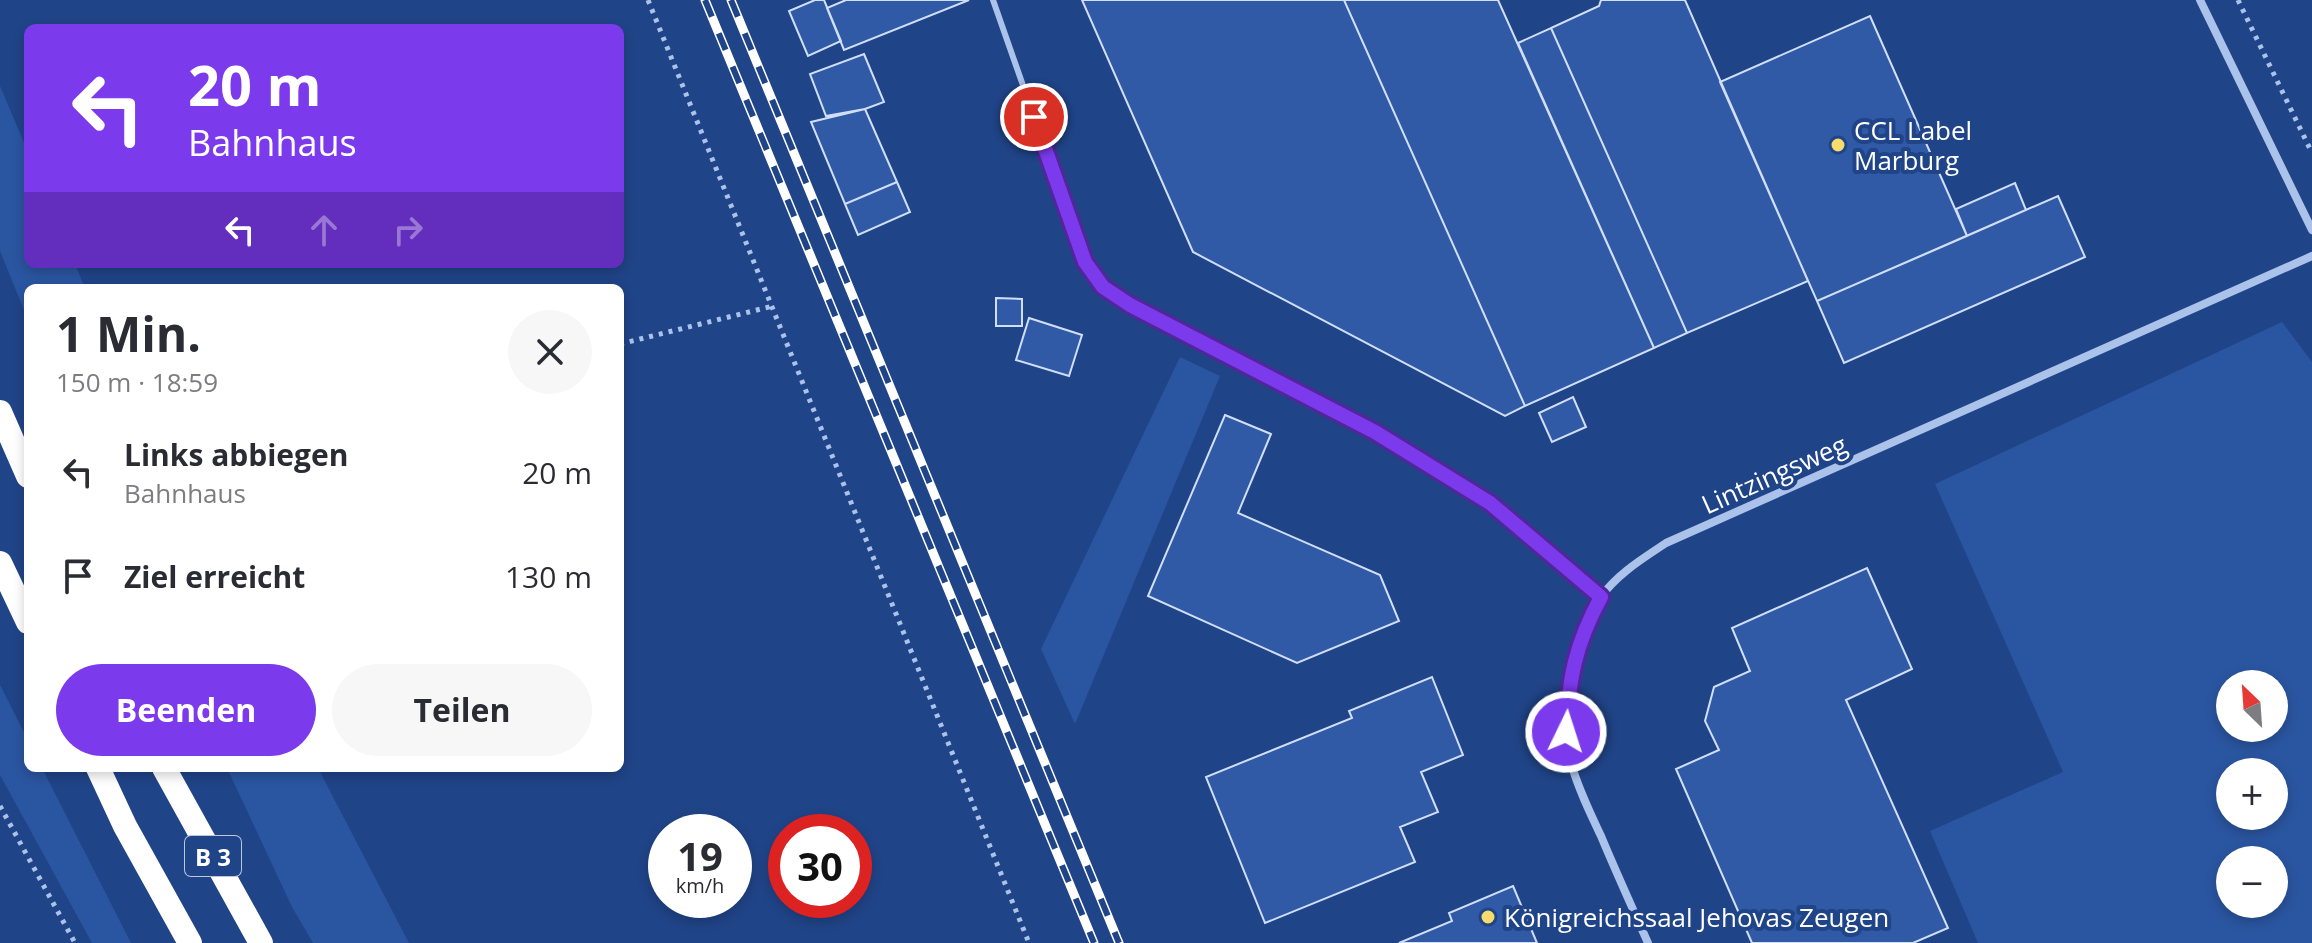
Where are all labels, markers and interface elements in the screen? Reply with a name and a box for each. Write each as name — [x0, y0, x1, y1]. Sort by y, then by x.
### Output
text: 20 m — [188, 46, 322, 122]
icon: left — [56, 56, 160, 160]
pin — [1000, 83, 1068, 151]
icon: arrive — [1012, 95, 1056, 139]
place label: CCL Label Marburg — [1854, 112, 1972, 178]
text: Bahnhaus — [188, 118, 357, 167]
marker: CCL Label Marburg — [1829, 136, 1847, 154]
icon: left — [218, 208, 262, 252]
icon: ahead — [302, 208, 346, 252]
icon: right — [386, 208, 430, 252]
text: 1 Min. — [56, 301, 201, 366]
button: close — [508, 310, 592, 394]
text: 150 m · 18:59 — [56, 364, 218, 400]
street label: Lintzingsweg — [1696, 426, 1852, 522]
text: Links abbiegen — [124, 434, 349, 475]
icon: left — [56, 450, 100, 494]
text: 20 m — [522, 452, 592, 493]
text: Bahnhaus — [124, 475, 246, 511]
icon: arrive — [56, 554, 100, 598]
text: Ziel erreicht — [124, 556, 305, 597]
text: 130 m — [505, 556, 592, 597]
button: Beenden — [56, 664, 316, 756]
button: Teilen — [332, 664, 592, 756]
north arrow — [2216, 670, 2288, 742]
map controls — [2216, 670, 2288, 918]
position arrow — [1524, 690, 1608, 774]
button: + — [2216, 758, 2288, 830]
speed limit sign: 30 — [768, 814, 872, 918]
text: 19 — [677, 828, 723, 883]
road number: B 3 — [185, 836, 241, 876]
button: − — [2216, 846, 2288, 918]
text: km/h — [676, 872, 724, 899]
place label: Königreichssaal Jehovas Zeugen — [1504, 899, 1889, 935]
marker: Königreichssaal Jehovas Zeugen — [1479, 908, 1497, 926]

